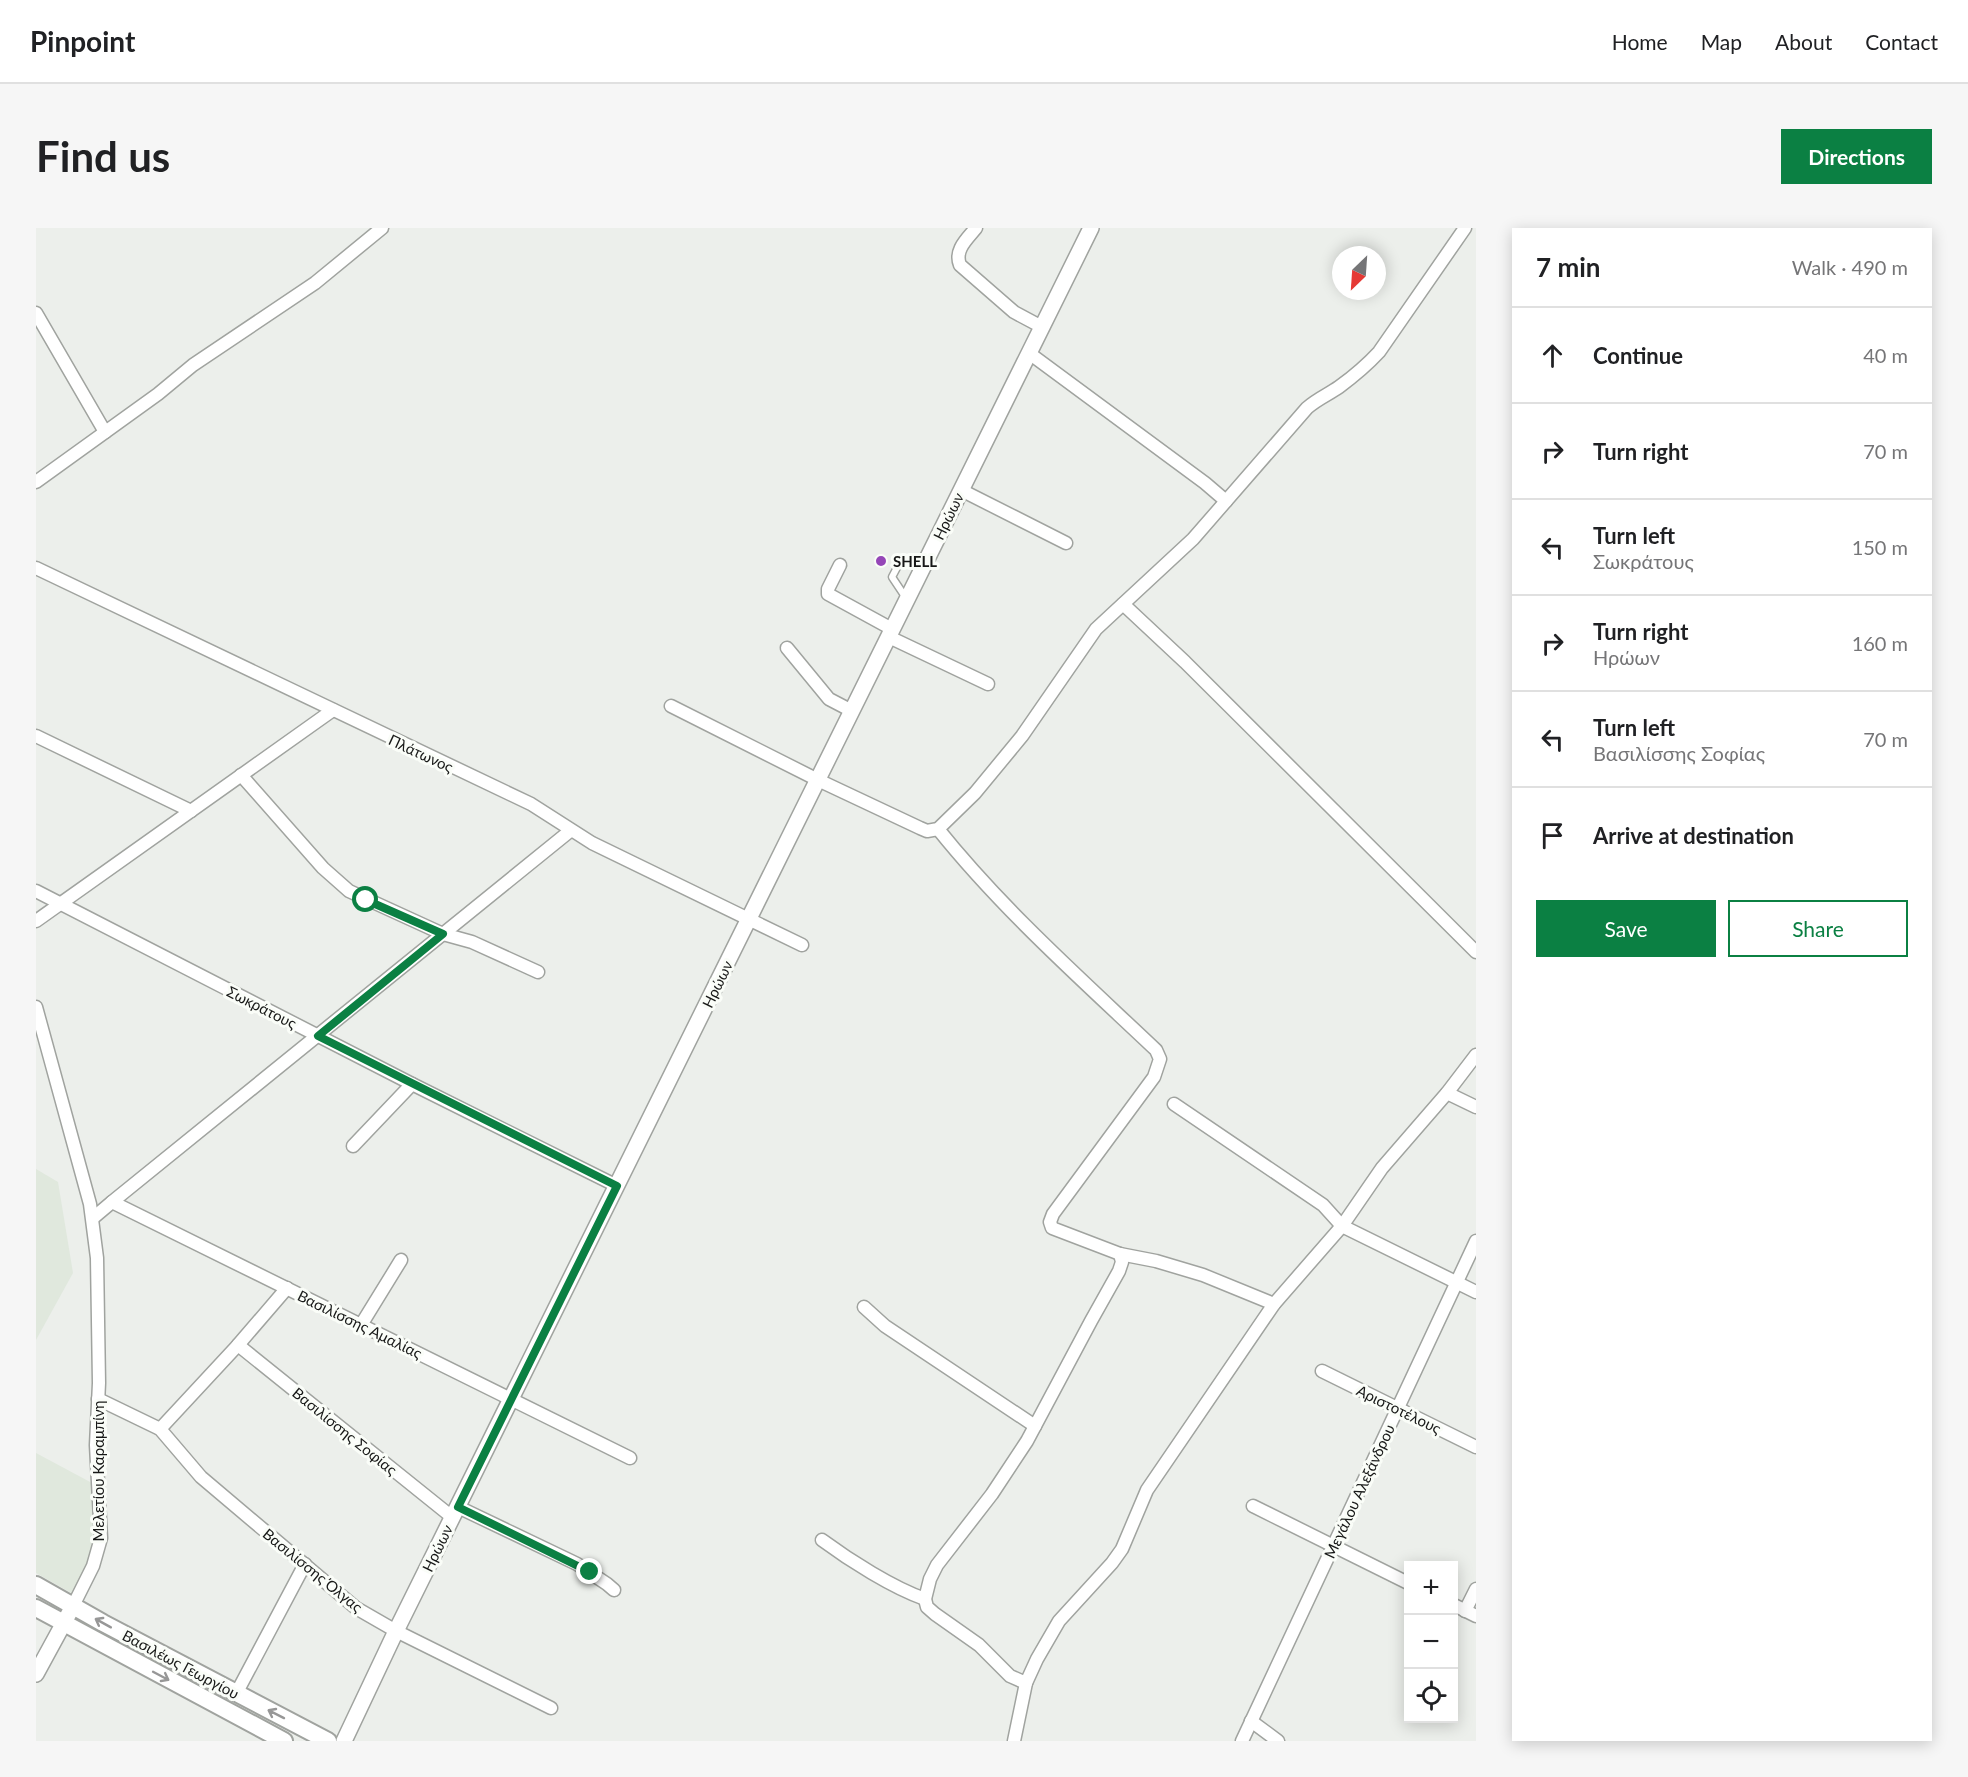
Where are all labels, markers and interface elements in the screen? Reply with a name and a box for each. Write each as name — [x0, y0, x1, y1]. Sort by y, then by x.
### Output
text: Pinpoint — [30, 24, 135, 58]
text: Home — [1612, 29, 1668, 54]
text: Map — [1701, 29, 1742, 54]
text: About — [1775, 29, 1832, 54]
text: Contact — [1865, 29, 1938, 54]
button: Directions — [1781, 129, 1932, 184]
text: Find us — [36, 131, 170, 181]
north arrow — [1332, 246, 1386, 300]
text: 7 min — [1536, 251, 1600, 283]
text: Walk · 490 m — [1792, 255, 1908, 279]
icon: ahead — [1536, 339, 1569, 372]
text: Continue — [1593, 342, 1683, 369]
text: 40 m — [1863, 343, 1908, 367]
icon: right — [1536, 435, 1569, 468]
text: Turn right — [1593, 438, 1688, 465]
text: 70 m — [1863, 439, 1908, 463]
street label: Ηρώων — [929, 489, 967, 543]
text: Turn left — [1593, 522, 1675, 549]
icon: left — [1536, 531, 1569, 564]
text: 150 m — [1852, 535, 1908, 559]
text: Σωκράτους — [1593, 549, 1694, 573]
place label: SHELL — [893, 552, 937, 570]
marker: SHELL — [874, 554, 888, 568]
text: Turn right — [1593, 618, 1688, 645]
icon: right — [1536, 627, 1569, 660]
text: 160 m — [1852, 631, 1908, 655]
text: Ηρώων — [1593, 645, 1660, 669]
text: Turn left — [1593, 714, 1675, 741]
icon: left — [1536, 723, 1569, 756]
text: 70 m — [1863, 727, 1908, 751]
street label: Πλάτωνος — [386, 730, 456, 776]
text: Βασιλίσσης Σοφίας — [1593, 741, 1765, 765]
icon: arrive — [1536, 819, 1569, 852]
text: Arrive at destination — [1593, 822, 1794, 849]
route start — [352, 886, 378, 912]
button: Save — [1536, 900, 1716, 957]
button: Share — [1728, 900, 1908, 957]
street label: Ηρώων — [698, 957, 736, 1011]
street label: Σωκράτους — [224, 982, 300, 1032]
street label: Βασιλίσσης Αμαλίας — [295, 1286, 425, 1362]
street label: Αριστοτέλους — [1354, 1381, 1444, 1437]
street label: Βασιλίσσης Σοφίας — [289, 1383, 401, 1479]
street label: Μελετίου Καραμπίνη — [89, 1401, 107, 1541]
street label: Μεγάλου Αλεξάνδρου — [1320, 1421, 1399, 1561]
street label: Ηρώων — [418, 1521, 456, 1575]
street label: Βασιλίσσης Όλγας — [260, 1524, 366, 1616]
route end — [576, 1558, 602, 1584]
map controls — [1404, 1561, 1458, 1723]
button: + — [1404, 1561, 1458, 1615]
button: − — [1404, 1615, 1458, 1669]
one-way arrow — [95, 1617, 113, 1628]
street label: Βασιλέως Γεωργίου — [120, 1626, 242, 1702]
button: locate — [1404, 1669, 1458, 1723]
one-way arrow — [152, 1670, 169, 1682]
one-way arrow — [267, 1708, 285, 1719]

